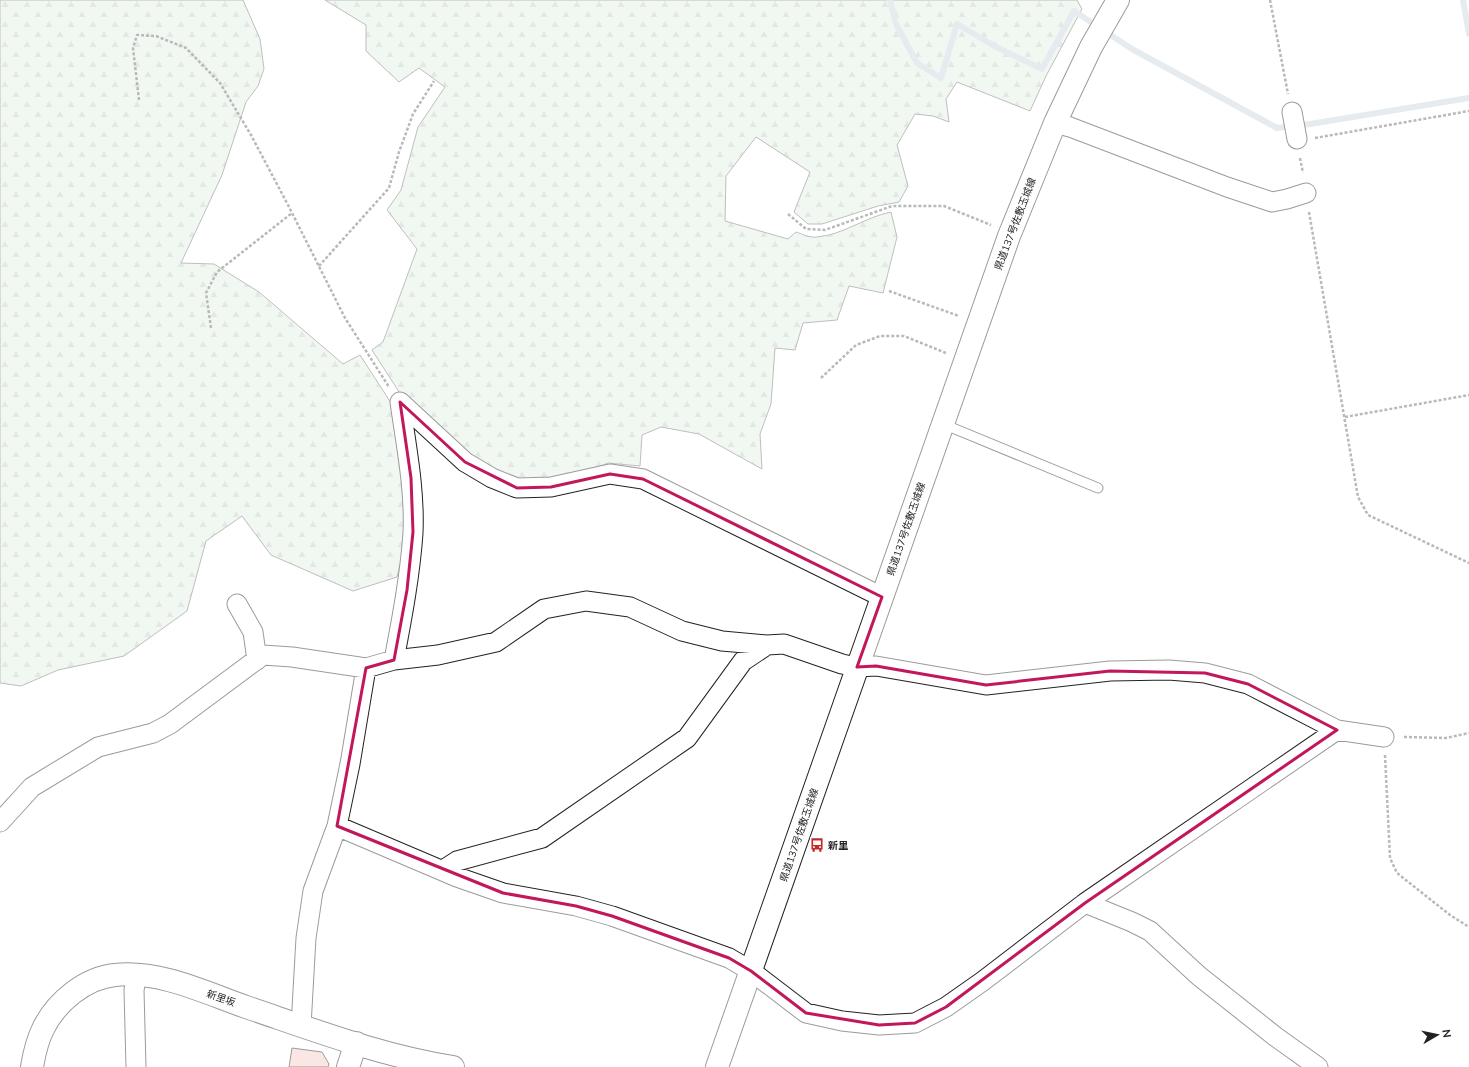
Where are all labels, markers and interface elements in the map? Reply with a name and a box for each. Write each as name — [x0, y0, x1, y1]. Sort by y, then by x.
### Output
street label: 県道137号佐敷玉城線 — [991, 176, 1039, 272]
street label: 県道137号佐敷玉城線 — [884, 481, 928, 577]
street label: 県道137号佐敷玉城線 — [777, 787, 821, 883]
bus stop icon: 新里 — [809, 837, 825, 853]
place label: 新里 — [828, 839, 848, 852]
street label: 新里坂 — [205, 987, 237, 1009]
north arrow — [1417, 1015, 1457, 1055]
text: N — [1439, 1028, 1454, 1039]

